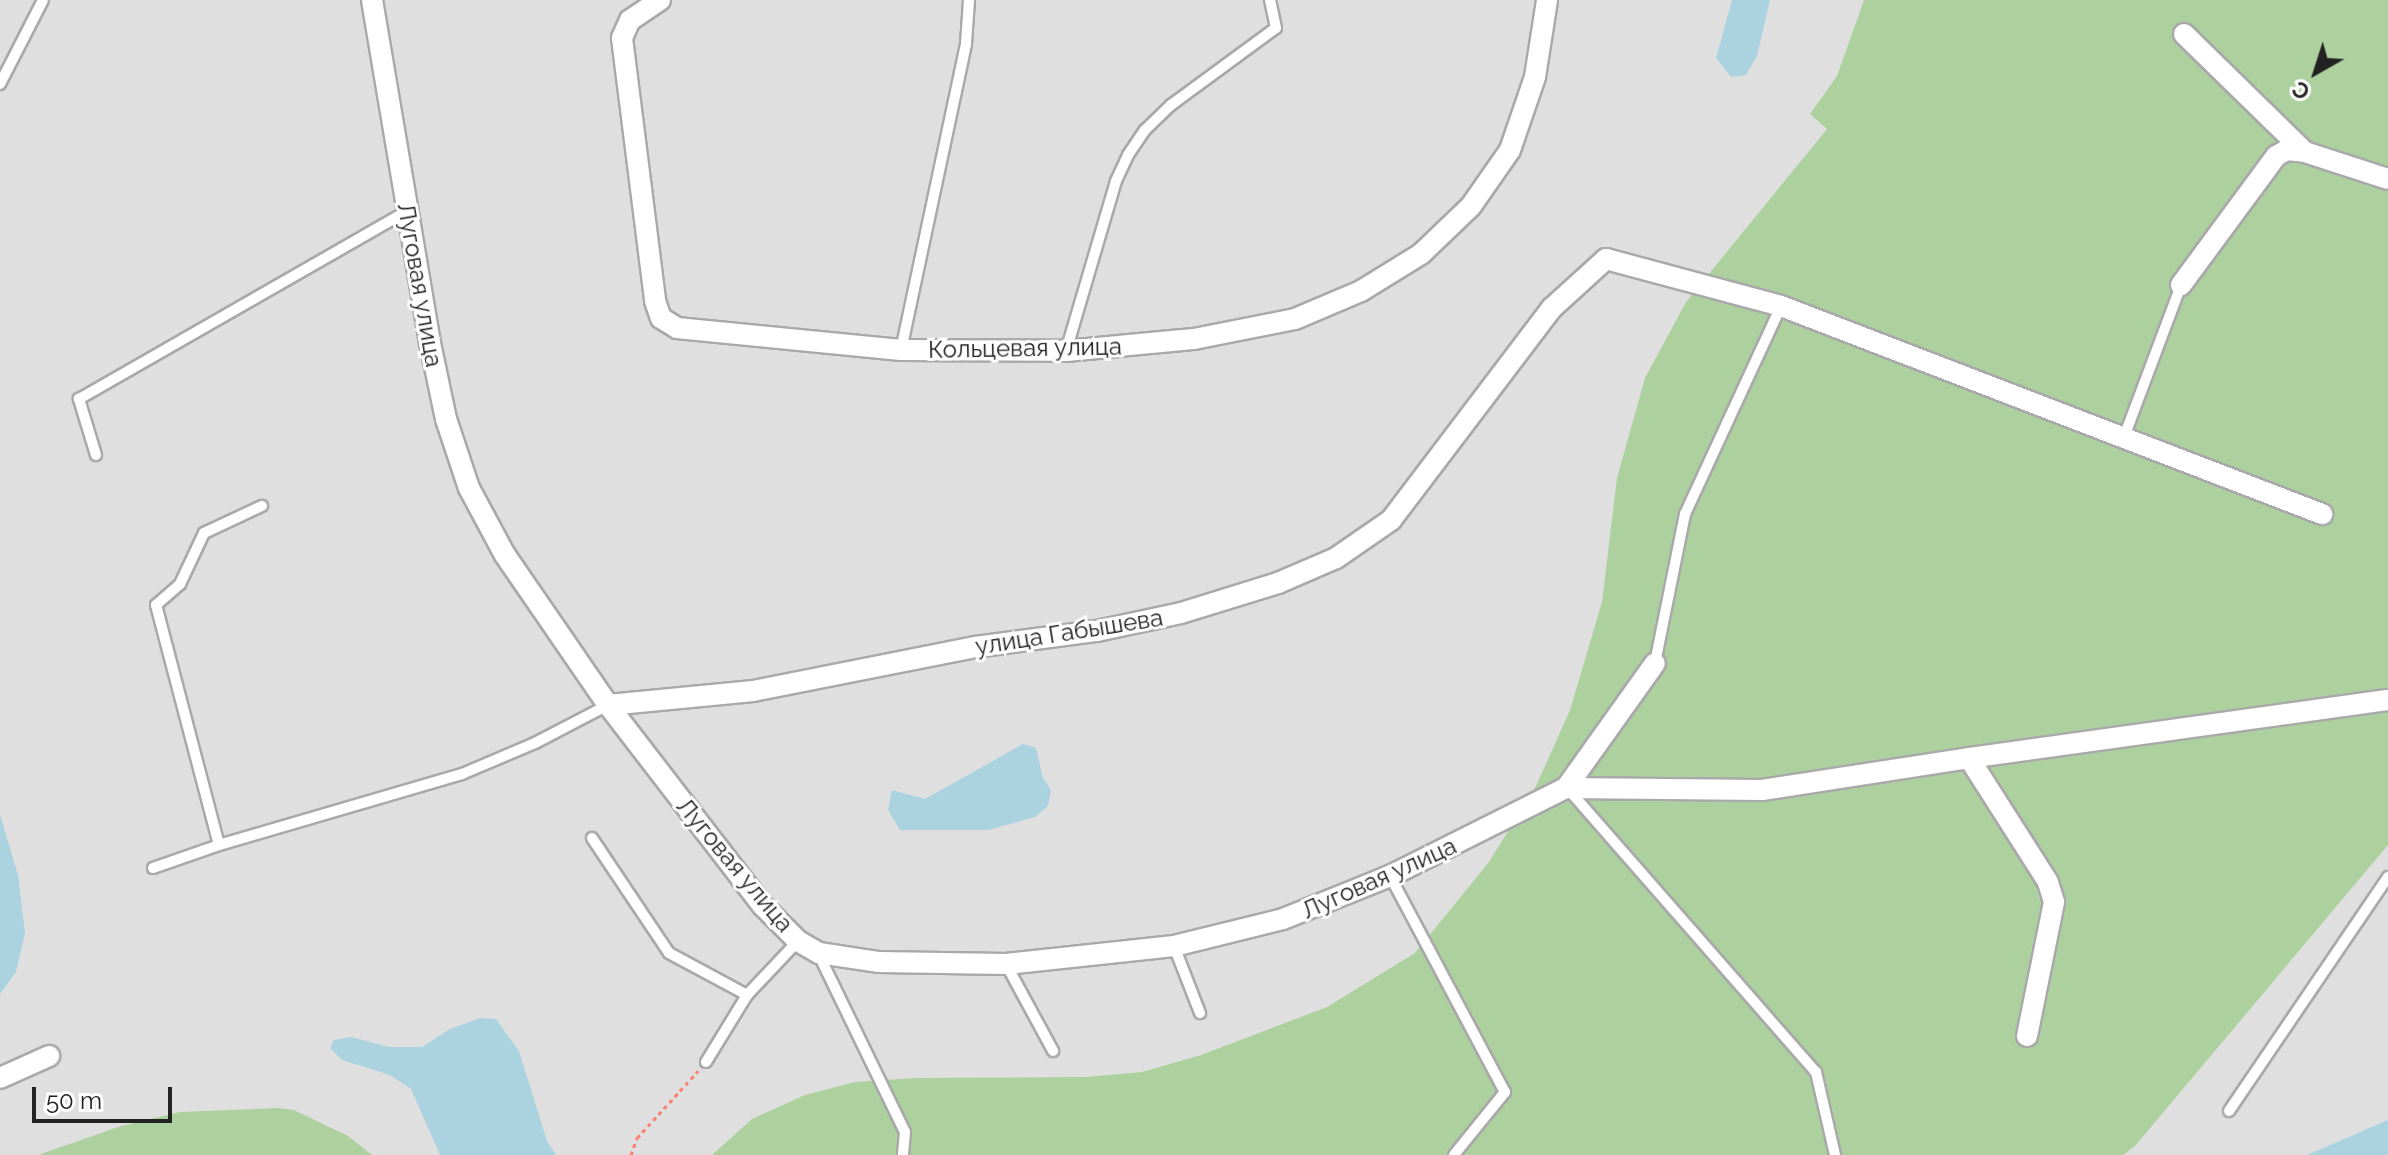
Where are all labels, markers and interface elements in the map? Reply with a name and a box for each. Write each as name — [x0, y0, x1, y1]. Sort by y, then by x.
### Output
north arrow — [2276, 32, 2356, 112]
text: С — [2287, 76, 2315, 106]
street label: Луговая улица — [391, 200, 449, 370]
street label: Кольцевая улица — [928, 332, 1122, 364]
street label: улица Габышева — [973, 603, 1165, 661]
street label: Луговая улица — [670, 792, 800, 938]
street label: Луговая улица — [1297, 831, 1461, 925]
scale bar — [36, 1071, 176, 1121]
text: 50 m — [46, 1086, 102, 1115]

